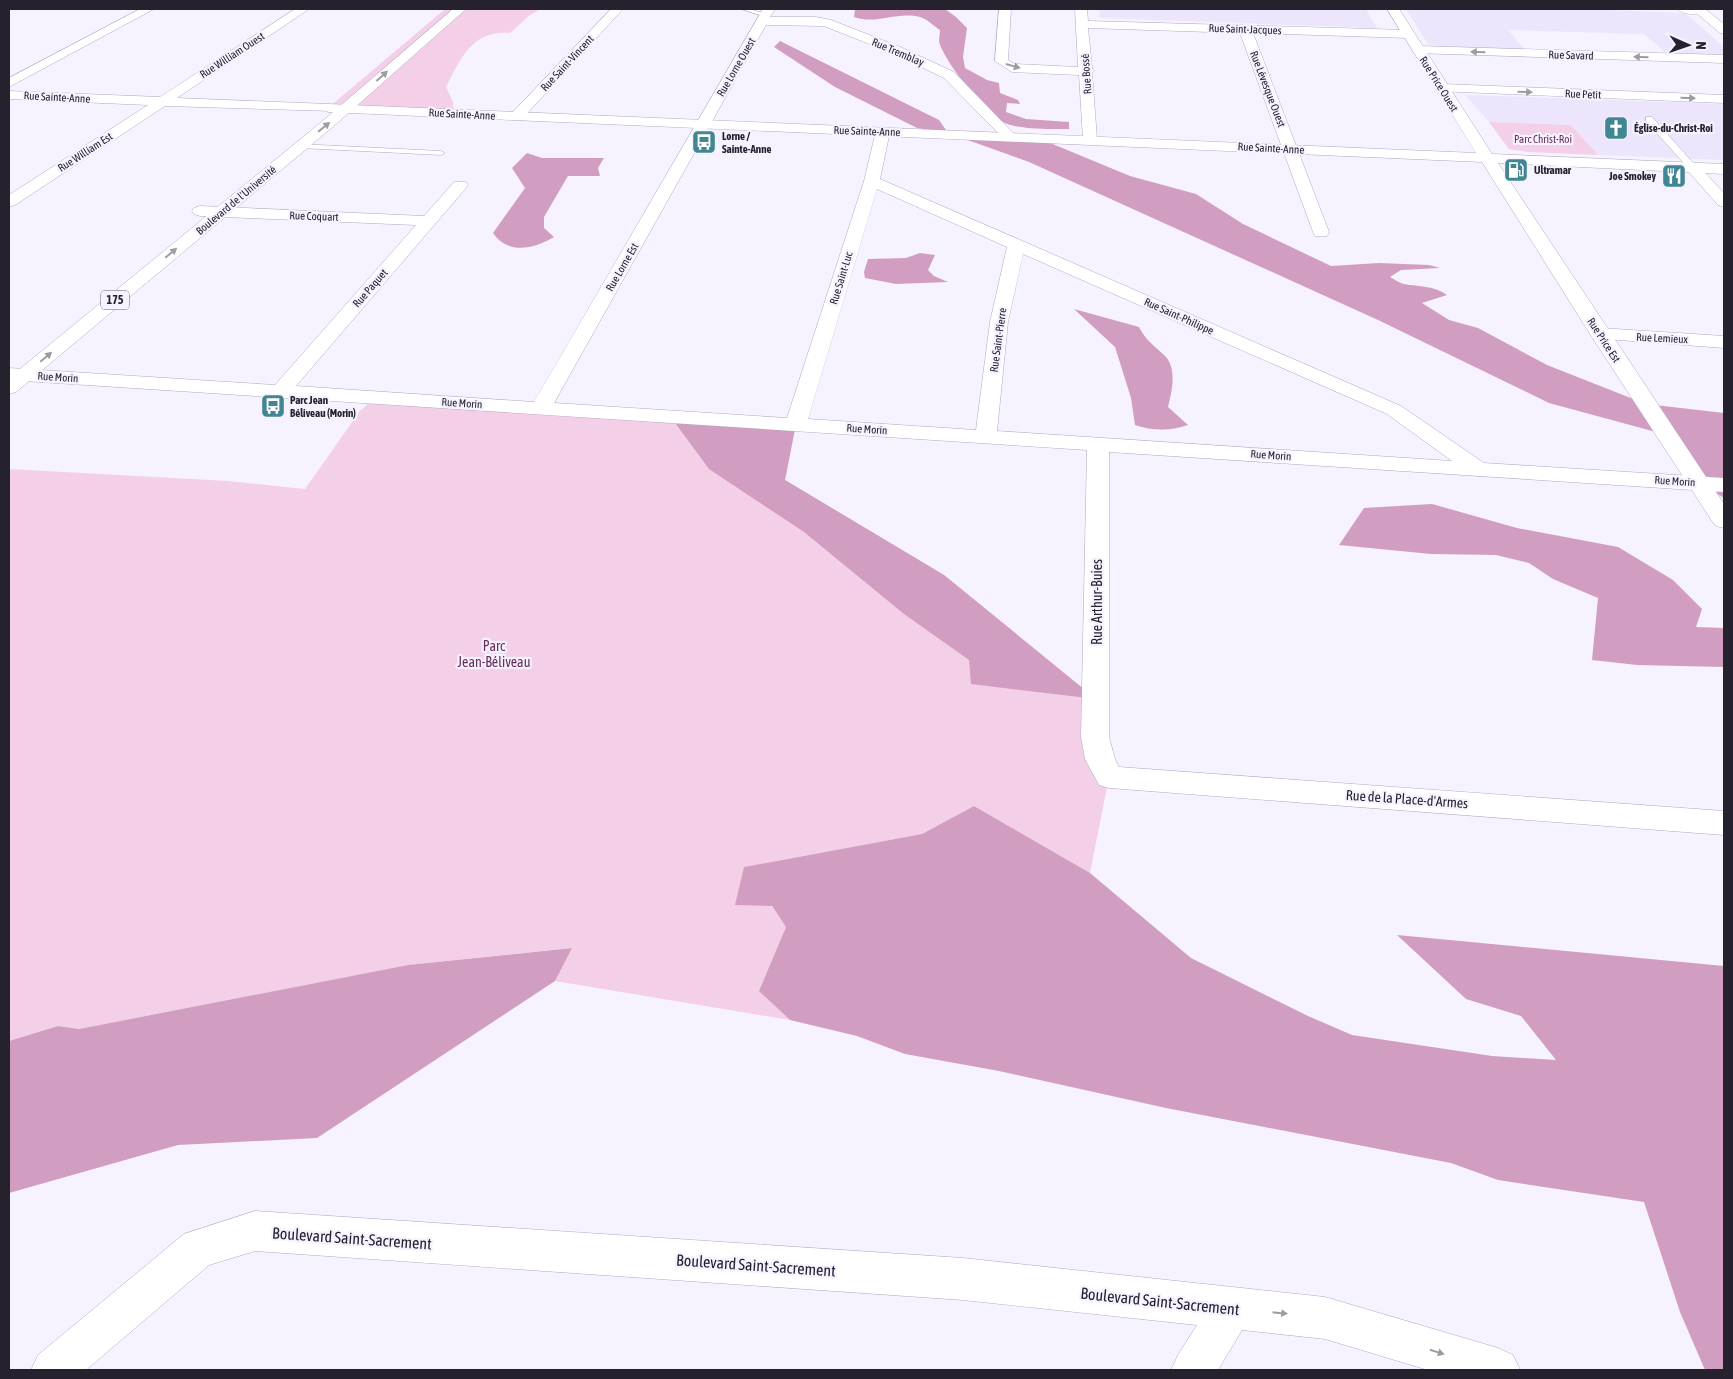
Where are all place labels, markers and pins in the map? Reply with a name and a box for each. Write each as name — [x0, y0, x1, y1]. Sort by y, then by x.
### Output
church icon: Église-du-Christ-Roi — [1603, 115, 1629, 141]
place label: Église-du-Christ-Roi — [1634, 122, 1713, 134]
bus stop icon: Lorne / Sainte-Anne — [691, 129, 717, 155]
place label: Lorne / Sainte-Anne — [722, 130, 771, 155]
fuel station icon: Ultramar — [1503, 157, 1529, 183]
restaurant icon: Joe Smokey — [1661, 163, 1687, 189]
place label: Ultramar — [1534, 164, 1572, 176]
place label: Joe Smokey — [1608, 170, 1656, 182]
bus stop icon: Parc Jean Béliveau (Morin) — [260, 393, 286, 419]
place label: Parc Jean Béliveau (Morin) — [290, 394, 356, 419]

